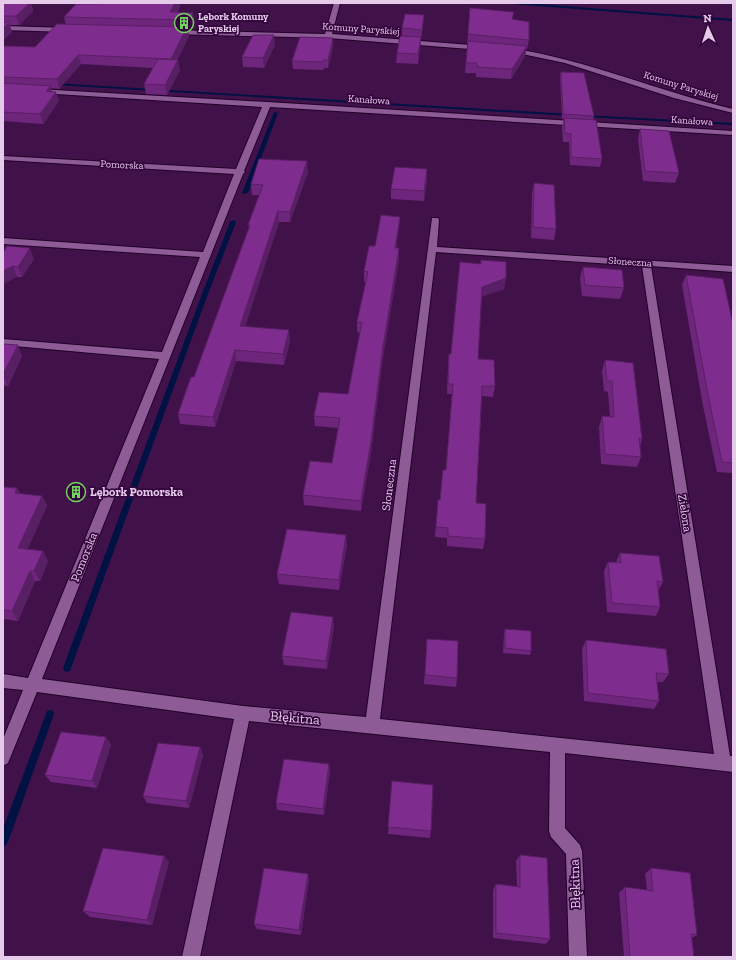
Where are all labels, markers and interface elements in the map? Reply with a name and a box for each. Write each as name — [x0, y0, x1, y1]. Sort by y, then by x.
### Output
north arrow — [688, 8, 728, 48]
place label: Lębork Komuny Paryskiej — [198, 11, 269, 35]
building icon: Lębork Komuny Paryskiej — [173, 12, 195, 34]
text: N — [703, 12, 713, 25]
street label: Komuny Paryskiej — [322, 20, 400, 38]
street label: Komuny Paryskiej — [642, 69, 720, 103]
street label: Kanałowa — [348, 93, 391, 107]
street label: Kanałowa — [671, 114, 714, 128]
street label: Pomorska — [100, 158, 144, 172]
street label: Słoneczna — [608, 254, 652, 270]
street label: Słoneczna — [379, 458, 399, 512]
building icon: Lębork Pomorska — [65, 481, 87, 503]
place label: Lębork Pomorska — [90, 485, 183, 499]
street label: Zielona — [675, 493, 695, 533]
street label: Pomorska — [68, 530, 100, 584]
street label: Błękitna — [269, 707, 321, 729]
street label: Błękitna — [566, 859, 584, 909]

